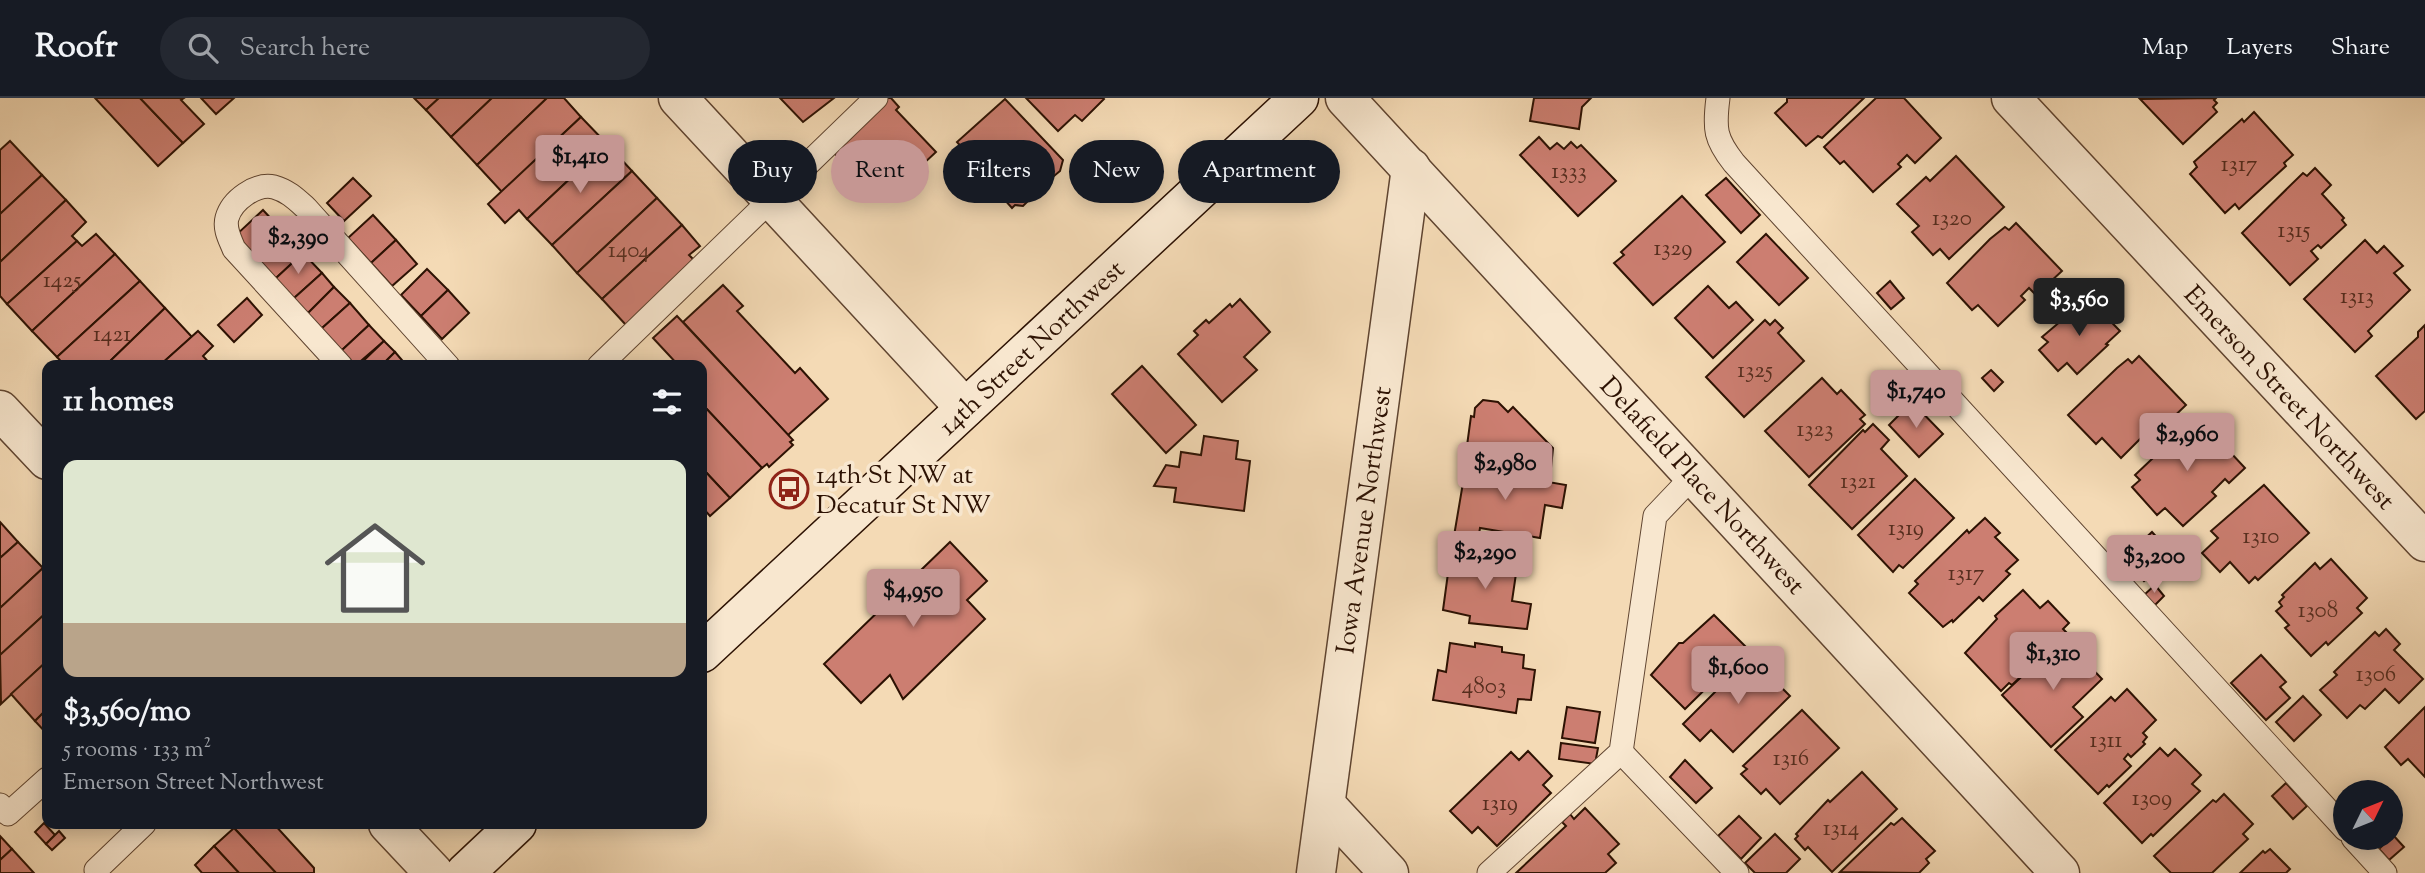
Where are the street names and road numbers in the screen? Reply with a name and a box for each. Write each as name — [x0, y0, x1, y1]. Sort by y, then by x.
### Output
street label: 14th Street Northwest — [932, 253, 1134, 445]
street label: Emerson Street Northwest — [2174, 278, 2402, 519]
street label: Delafield Place Northwest — [1590, 369, 1812, 604]
street label: Iowa Avenue Northwest — [1328, 384, 1403, 656]

